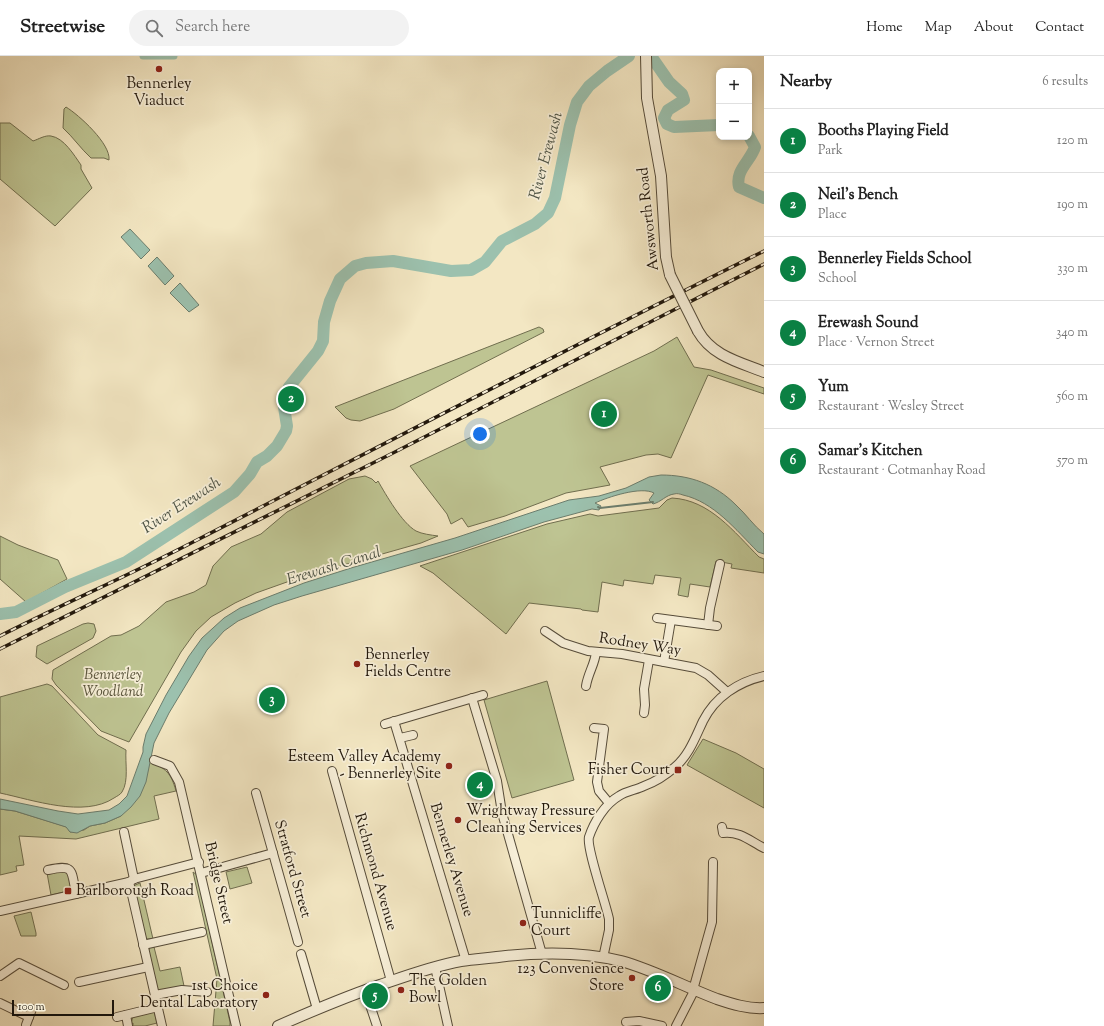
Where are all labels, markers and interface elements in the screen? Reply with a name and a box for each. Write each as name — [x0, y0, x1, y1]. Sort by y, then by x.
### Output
search box — [129, 10, 409, 46]
text: Streetwise — [20, 14, 105, 41]
icon: search — [143, 17, 165, 39]
text: Search here — [175, 17, 250, 38]
text: Home — [866, 18, 903, 38]
text: Map — [925, 18, 952, 38]
text: About — [974, 18, 1013, 38]
text: Contact — [1035, 18, 1084, 38]
marker: Bennerley Viaduct — [154, 64, 164, 74]
map controls — [716, 68, 752, 140]
button: + — [716, 68, 752, 104]
text: Nearby — [780, 70, 832, 94]
text: 6 results — [1042, 73, 1088, 91]
place label: Bennerley Viaduct — [127, 74, 192, 112]
button: − — [716, 104, 752, 140]
water label: River Erewash — [524, 109, 570, 202]
text: Booths Playing Field — [818, 121, 949, 142]
text: 1 — [791, 132, 795, 150]
text: 120 m — [1057, 132, 1088, 150]
text: Park — [818, 142, 843, 160]
street label: Awsworth Road — [633, 166, 665, 272]
text: Neil's Bench — [818, 185, 898, 206]
text: 2 — [790, 196, 796, 214]
text: 190 m — [1057, 196, 1088, 214]
text: Place — [818, 206, 847, 224]
text: Bennerley Fields School — [818, 249, 972, 270]
text: 3 — [790, 260, 796, 278]
text: 330 m — [1057, 260, 1088, 278]
text: School — [818, 270, 857, 288]
text: Erewash Sound — [818, 313, 918, 334]
text: 4 — [790, 324, 796, 342]
text: 340 m — [1056, 324, 1088, 342]
text: Place · Vernon Street — [818, 334, 934, 352]
text: Yum — [818, 377, 849, 398]
pin: 2 — [278, 384, 304, 414]
text: 5 — [791, 388, 795, 406]
text: 560 m — [1057, 388, 1088, 406]
text: Restaurant · Wesley Street — [818, 398, 964, 416]
pin: 1 — [591, 399, 617, 429]
your location — [470, 424, 490, 444]
text: Samar's Kitchen — [818, 441, 923, 462]
text: 6 — [790, 452, 796, 470]
text: 570 m — [1057, 452, 1088, 470]
text: Restaurant · Cotmanhay Road — [818, 462, 986, 480]
water label: River Erewash — [138, 472, 226, 540]
water label: Erewash Canal — [284, 542, 384, 592]
street label: Rodney Way — [597, 628, 683, 662]
place label: Bennerley Fields Centre — [365, 645, 451, 683]
marker: Bennerley Fields Centre — [352, 659, 362, 669]
park label: Bennerley Woodland — [83, 665, 144, 703]
pin: 3 — [259, 685, 285, 715]
place label: Esteem Valley Academy - Bennerley Site — [288, 747, 442, 785]
place label: Fisher Court — [588, 760, 670, 781]
marker: Esteem Valley Academy - Bennerley Site — [444, 761, 454, 771]
marker: Fisher Court — [673, 765, 683, 775]
pin: 4 — [467, 770, 493, 800]
street label: Bennerley Avenue — [424, 800, 478, 920]
place label: Wrightway Pressure Cleaning Services — [466, 801, 595, 839]
street label: Richmond Avenue — [348, 811, 402, 933]
marker: Wrightway Pressure Cleaning Services — [453, 815, 463, 825]
street label: Stratford Street — [268, 818, 316, 920]
street label: Bridge Street — [198, 840, 238, 926]
place label: Barlborough Road — [76, 881, 194, 902]
marker: Barlborough Road — [63, 886, 73, 896]
place label: Tunnicliffe Court — [531, 904, 602, 942]
marker: Tunnicliffe Court — [518, 918, 528, 928]
place label: 123 Convenience Store — [517, 959, 624, 997]
place label: The Golden Bowl — [409, 971, 487, 1009]
marker: 123 Convenience Store — [627, 973, 637, 983]
pin: 6 — [645, 973, 671, 1003]
place label: 1st Choice Dental Laboratory — [140, 976, 259, 1014]
pin: 5 — [362, 981, 388, 1011]
marker: The Golden Bowl — [396, 985, 406, 995]
marker: 1st Choice Dental Laboratory — [261, 990, 271, 1000]
scale bar — [12, 998, 114, 1017]
text: 100 m — [18, 999, 45, 1015]

